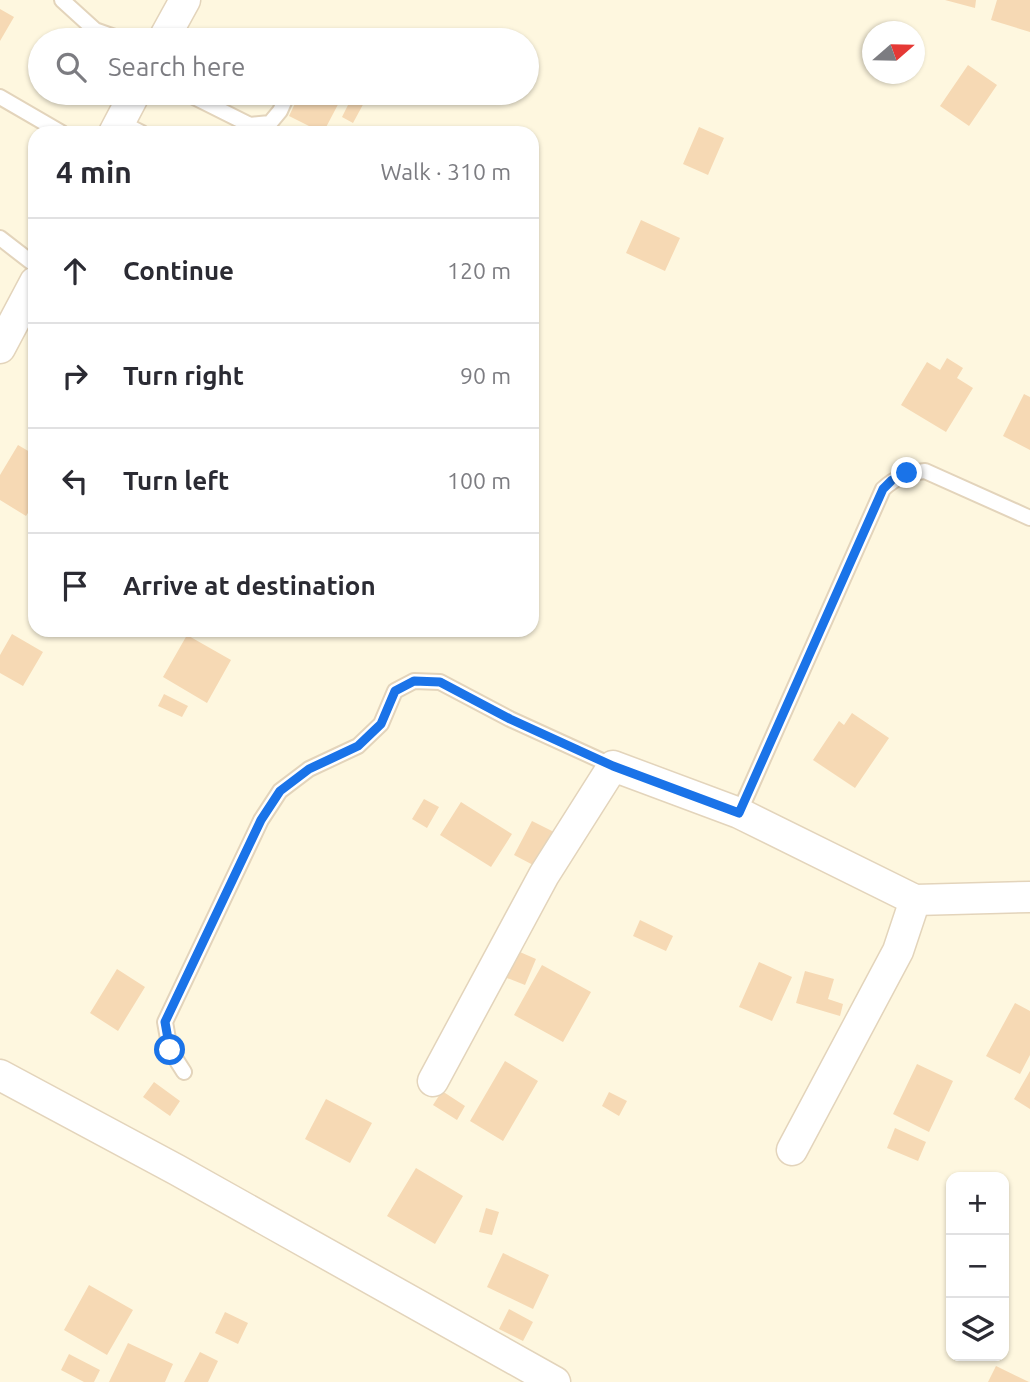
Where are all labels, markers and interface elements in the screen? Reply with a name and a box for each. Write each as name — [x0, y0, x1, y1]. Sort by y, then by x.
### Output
north arrow — [862, 21, 925, 84]
search box — [28, 28, 539, 105]
icon: search — [52, 48, 90, 86]
text: Search here — [108, 52, 245, 81]
text: 4 min — [56, 155, 132, 189]
text: Walk · 310 m — [380, 159, 511, 184]
icon: ahead — [56, 252, 94, 290]
text: Continue — [123, 256, 234, 285]
text: 120 m — [447, 258, 511, 283]
icon: right — [56, 357, 94, 395]
text: Turn right — [123, 361, 244, 390]
text: 90 m — [460, 363, 511, 388]
route end — [891, 457, 922, 488]
icon: left — [56, 462, 94, 500]
text: Turn left — [123, 466, 229, 495]
text: 100 m — [447, 468, 511, 493]
icon: arrive — [56, 567, 94, 605]
text: Arrive at destination — [123, 571, 376, 600]
route start — [154, 1034, 185, 1065]
map controls — [946, 1172, 1009, 1361]
button: + — [946, 1172, 1009, 1235]
button: − — [946, 1235, 1009, 1298]
button: layers — [946, 1298, 1009, 1361]

